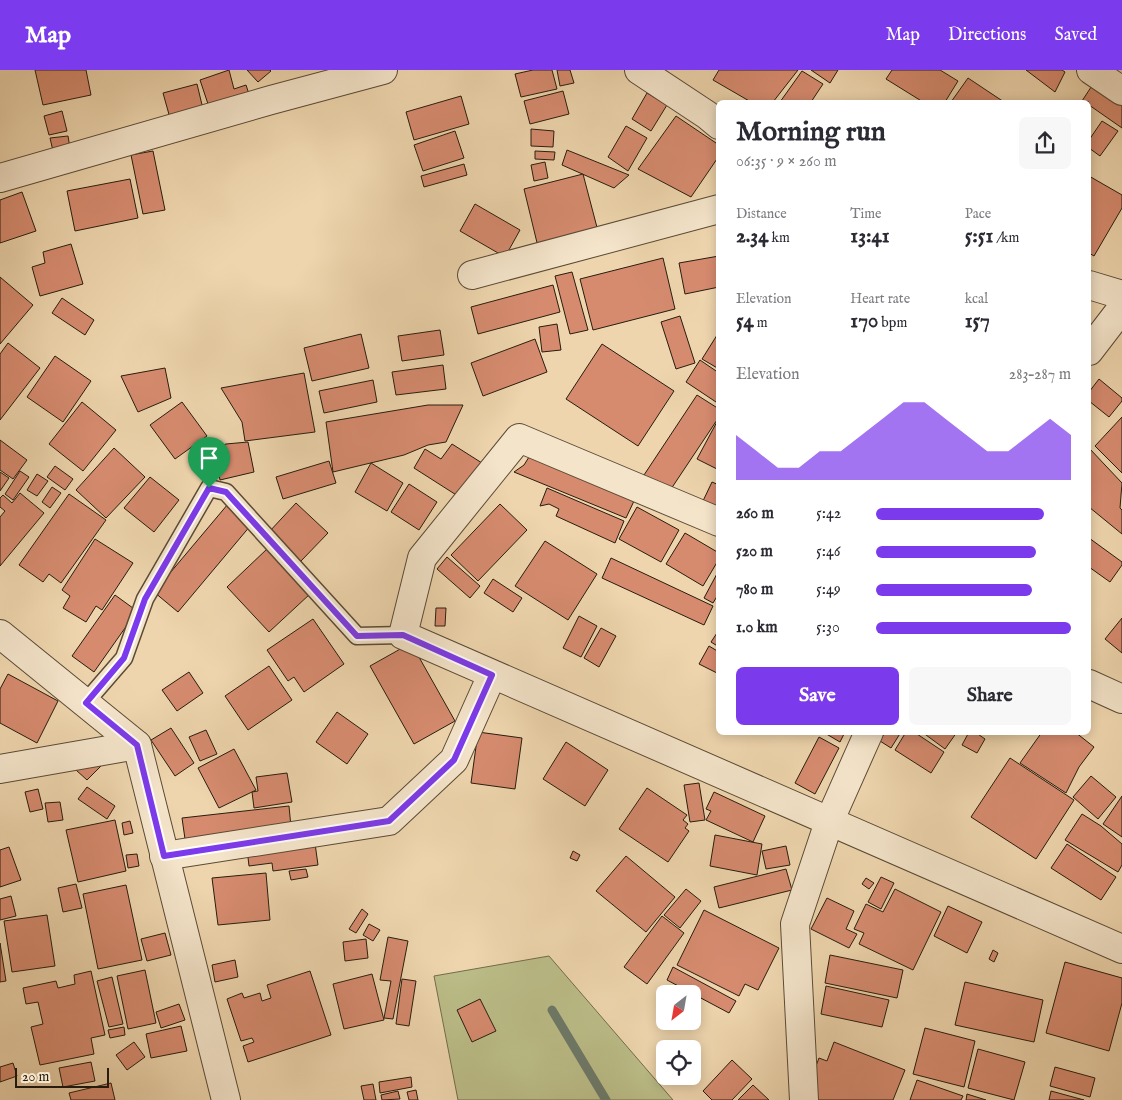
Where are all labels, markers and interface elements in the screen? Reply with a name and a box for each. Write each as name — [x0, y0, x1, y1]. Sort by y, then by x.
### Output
text: Map — [25, 20, 71, 51]
text: Map — [886, 24, 920, 47]
text: Directions — [948, 24, 1026, 47]
text: Saved — [1054, 24, 1097, 47]
text: Morning run — [736, 115, 886, 150]
button: share — [1019, 117, 1071, 169]
text: 06:35 · 9 × 260 m — [736, 152, 837, 172]
text: Distance — [736, 205, 787, 223]
text: Time — [850, 205, 881, 223]
text: Pace — [965, 205, 991, 223]
text: 2.34 — [736, 223, 769, 250]
text: 13:41 — [850, 223, 890, 250]
text: 5:51 — [965, 223, 993, 250]
text: km — [769, 229, 790, 247]
text: /km — [993, 229, 1019, 247]
text: Elevation — [736, 290, 792, 308]
text: Heart rate — [850, 290, 910, 308]
text: kcal — [965, 290, 988, 308]
text: 54 — [736, 308, 754, 335]
text: 170 — [850, 308, 878, 335]
text: 157 — [965, 308, 990, 335]
text: m — [754, 314, 768, 332]
text: bpm — [878, 314, 907, 332]
text: Elevation — [736, 365, 799, 385]
text: 283–287 m — [1009, 365, 1071, 385]
pin — [188, 437, 230, 488]
icon: arrive — [195, 444, 223, 472]
text: 260 m — [736, 504, 774, 524]
text: 5:42 — [816, 504, 841, 524]
text: 520 m — [736, 542, 773, 562]
text: 5:46 — [816, 542, 841, 562]
text: 780 m — [736, 580, 773, 600]
text: 5:49 — [816, 580, 841, 600]
text: 1.0 km — [736, 618, 778, 638]
text: 5:30 — [816, 618, 840, 638]
button: Save — [736, 667, 899, 725]
button: Share — [909, 667, 1071, 725]
north arrow — [656, 985, 701, 1030]
map controls — [656, 985, 701, 1085]
button: locate — [656, 1040, 701, 1085]
scale bar — [15, 1065, 109, 1088]
text: 20 m — [22, 1068, 49, 1086]

